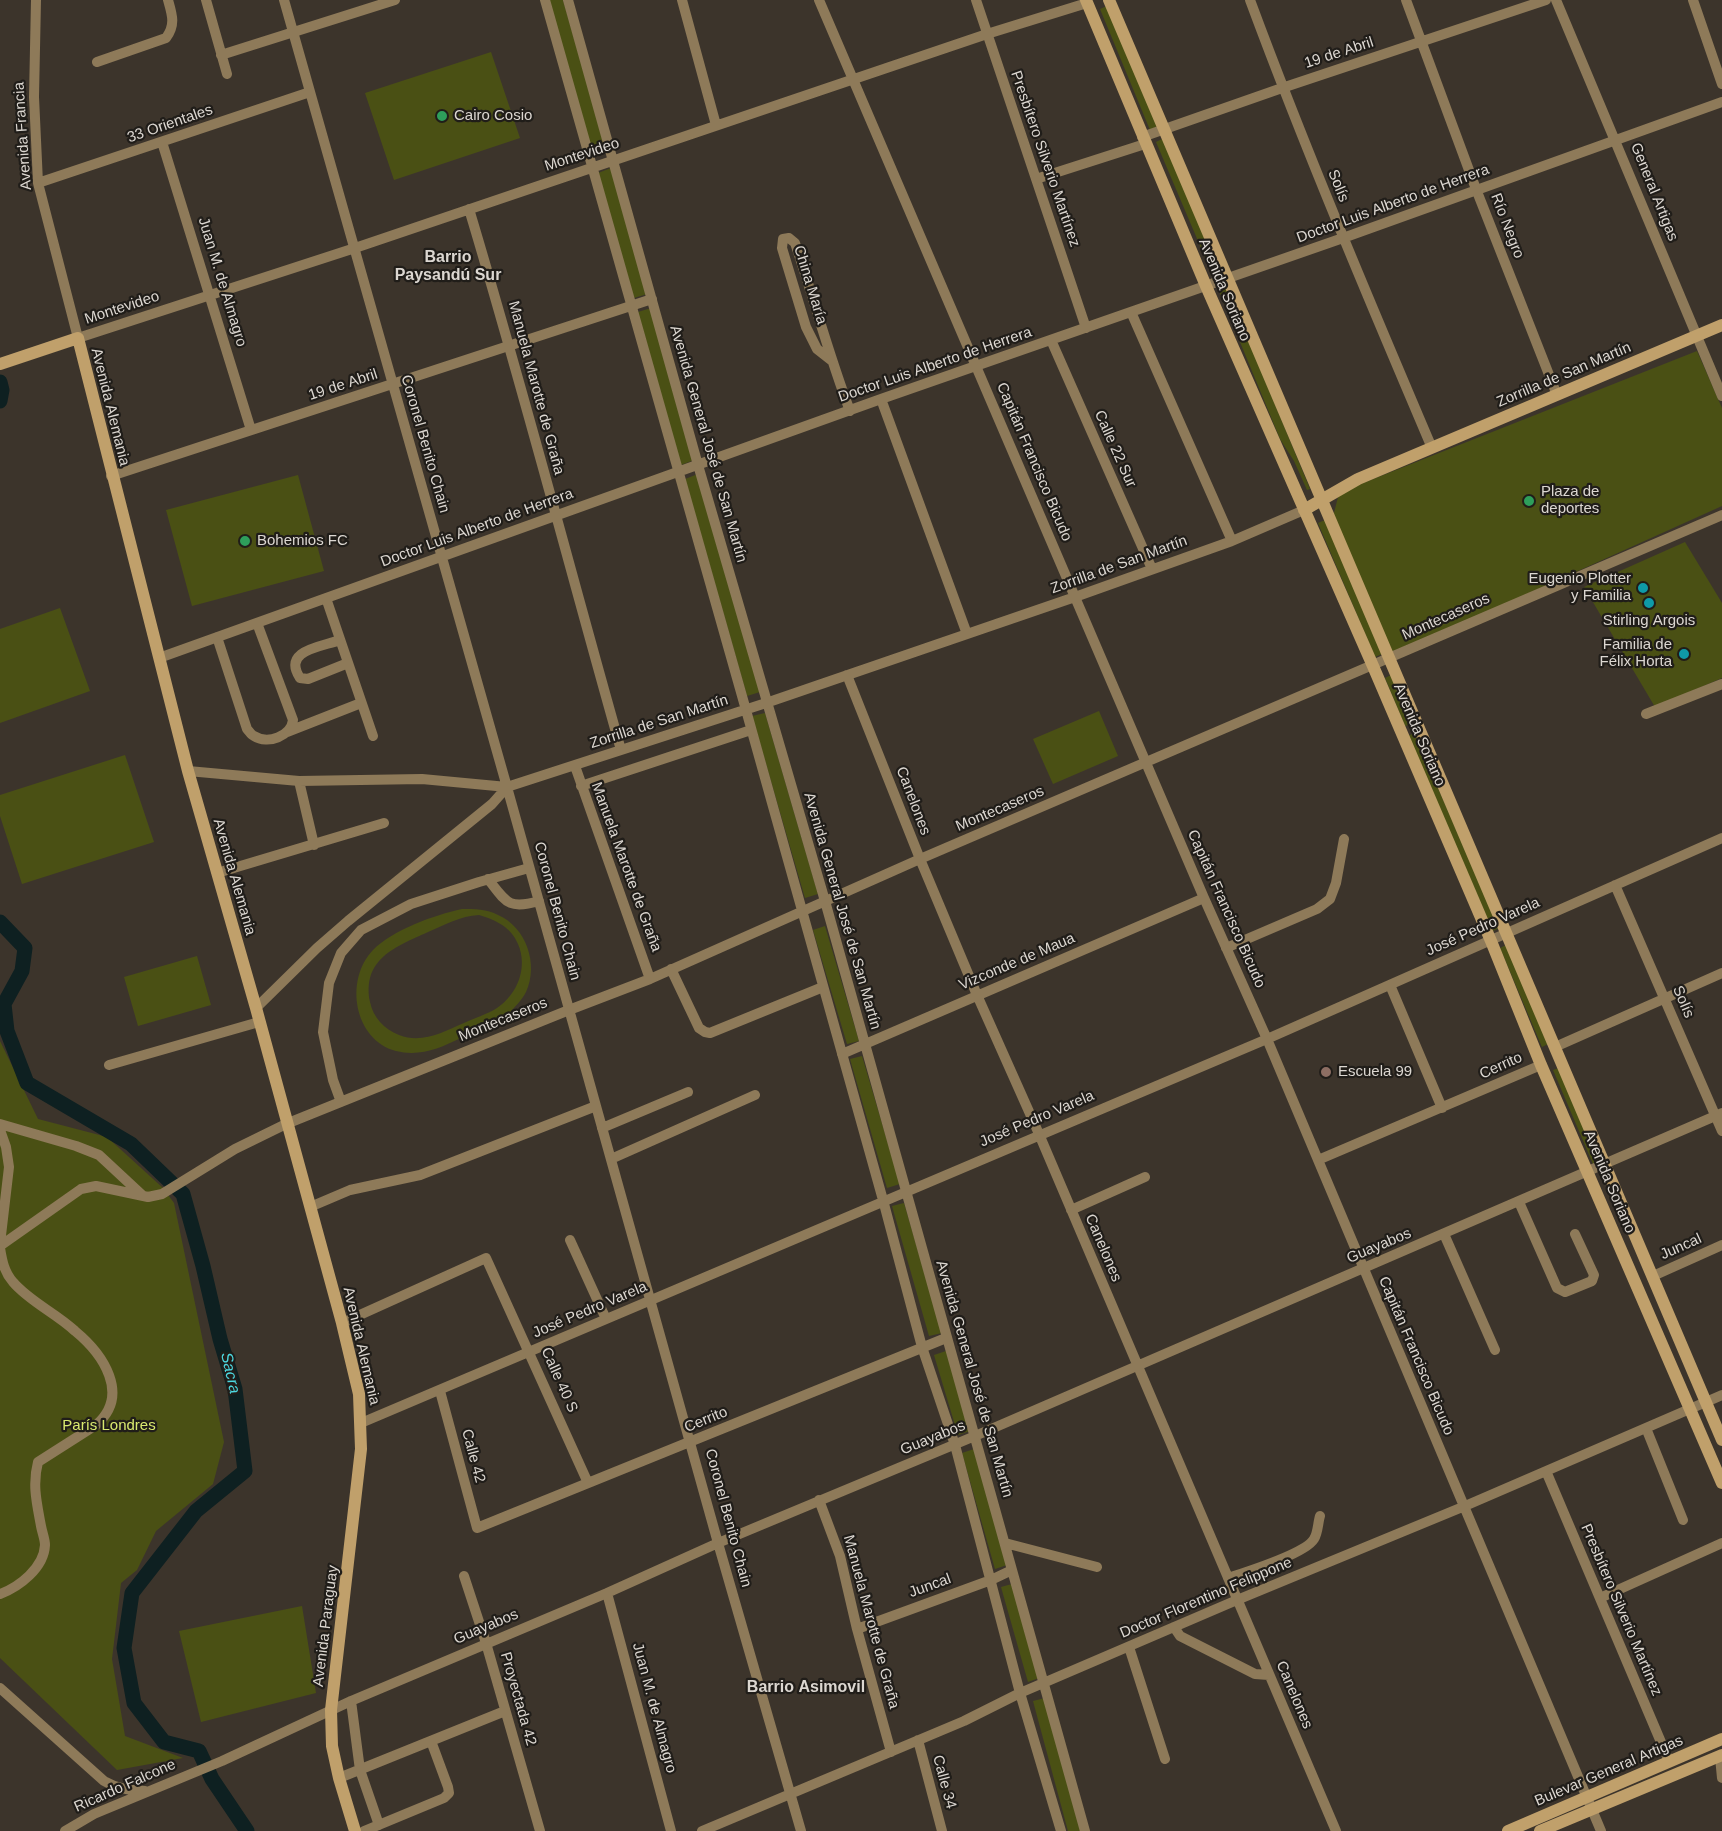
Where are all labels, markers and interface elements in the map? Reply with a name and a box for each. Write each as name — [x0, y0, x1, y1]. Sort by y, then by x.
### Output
street label: 19 de Abril — [1302, 33, 1376, 73]
street label: Presbítero Silverio Martínez — [1006, 69, 1084, 249]
street label: Avenida Francia — [10, 81, 36, 191]
street label: 33 Orientales — [125, 101, 215, 147]
place label: Cairo Cosio — [454, 107, 532, 125]
marker: Cairo Cosio — [435, 109, 449, 123]
street label: Montevideo — [542, 134, 622, 176]
street label: General Artigas — [1626, 140, 1682, 244]
street label: Doctor Luis Alberto de Herrera — [1294, 161, 1492, 247]
street label: Solís — [1323, 167, 1353, 205]
street label: Río Negro — [1486, 191, 1528, 261]
street label: Juan M. de Almagro — [194, 215, 250, 349]
street label: Avenida Soriano — [1194, 236, 1254, 344]
street label: China María — [789, 243, 831, 327]
district label: Barrio Paysandú Sur — [395, 248, 501, 286]
street label: Montevideo — [82, 287, 162, 329]
street label: Manuela Marotte de Graña — [504, 299, 568, 477]
street label: Avenida General José de San Martín — [665, 323, 751, 565]
street label: Doctor Luis Alberto de Herrera — [836, 323, 1034, 407]
street label: Zorrilla de San Martín — [1494, 339, 1634, 411]
street label: Avenida Alemania — [87, 346, 133, 468]
street label: 19 de Abril — [306, 365, 380, 405]
street label: Coronel Benito Chain — [397, 373, 453, 515]
street label: Capitán Francisco Bicudo — [992, 380, 1076, 544]
street label: Calle 22 Sur — [1090, 408, 1140, 490]
place label: Plaza de deportes — [1541, 483, 1599, 518]
street label: Doctor Luis Alberto de Herrera — [378, 485, 576, 571]
marker: Plaza de deportes — [1522, 494, 1536, 508]
place label: Bohemios FC — [257, 532, 348, 550]
street label: Zorrilla de San Martín — [1048, 532, 1190, 598]
marker: Bohemios FC — [238, 534, 252, 548]
place label: Eugenio Plotter y Familia — [1528, 570, 1631, 605]
marker: Eugenio Plotter y Familia — [1636, 581, 1650, 595]
street label: Montecaseros — [1399, 590, 1493, 644]
marker: Stirling Argois — [1642, 596, 1656, 610]
place label: Stirling Argois — [1603, 612, 1695, 630]
place label: Familia de Félix Horta — [1599, 636, 1672, 671]
marker: Familia de Félix Horta — [1677, 647, 1691, 661]
street label: Avenida Soriano — [1389, 681, 1449, 789]
street label: Zorrilla de San Martín — [588, 691, 730, 753]
street label: Canelones — [892, 764, 934, 838]
street label: Manuela Marotte de Graña — [587, 780, 665, 954]
street label: Montecaseros — [953, 782, 1047, 836]
street label: Avenida General José de San Martín — [799, 790, 885, 1032]
street label: Avenida Alemania — [209, 817, 259, 937]
street label: Capitán Francisco Bicudo — [1183, 827, 1269, 991]
street label: Coronel Benito Chain — [530, 840, 584, 982]
street label: José Pedro Varela — [1423, 894, 1543, 960]
street label: Vizconde de Maua — [956, 929, 1078, 995]
street label: Solís — [1668, 983, 1698, 1021]
street label: Montecaseros — [456, 994, 550, 1046]
street label: Cerrito — [1477, 1049, 1525, 1083]
place label: Escuela 99 — [1338, 1063, 1412, 1081]
marker: Escuela 99 — [1319, 1065, 1333, 1079]
street label: José Pedro Varela — [977, 1087, 1097, 1151]
street label: Avenida Soriano — [1579, 1128, 1639, 1236]
street label: Canelones — [1081, 1211, 1125, 1285]
street label: Guayabos — [1344, 1224, 1414, 1268]
street label: Juncal — [1658, 1230, 1704, 1264]
street label: Avenida General José de San Martín — [931, 1258, 1017, 1500]
street label: Capitán Francisco Bicudo — [1374, 1274, 1458, 1438]
street label: José Pedro Varela — [530, 1278, 650, 1342]
street label: Avenida Alemania — [339, 1285, 383, 1407]
street label: Calle 40 S — [537, 1345, 581, 1415]
water label: Sacra — [216, 1350, 244, 1396]
street label: Cerrito — [682, 1403, 730, 1437]
park label: París Londres — [62, 1417, 156, 1435]
street label: Guayabos — [898, 1417, 968, 1459]
street label: Calle 42 — [457, 1427, 489, 1485]
street label: Coronel Benito Chain — [701, 1447, 755, 1589]
street label: Presbítero Silverio Martínez — [1577, 1521, 1665, 1699]
street label: Manuela Marotte de Graña — [839, 1533, 903, 1711]
street label: Doctor Florentino Felippone — [1117, 1554, 1295, 1642]
street label: Avenida Paraguay — [310, 1564, 342, 1688]
street label: Juncal — [907, 1570, 953, 1602]
street label: Guayabos — [451, 1605, 521, 1649]
street label: Juan M. de Almagro — [628, 1641, 680, 1775]
street label: Proyectada 42 — [496, 1650, 540, 1748]
street label: Canelones — [1272, 1658, 1316, 1732]
district label: Barrio Asimovil — [747, 1678, 865, 1698]
street label: Bulevar General Artigas — [1532, 1732, 1686, 1810]
street label: Calle 34 — [928, 1753, 960, 1811]
street label: Ricardo Falcone — [71, 1756, 179, 1816]

